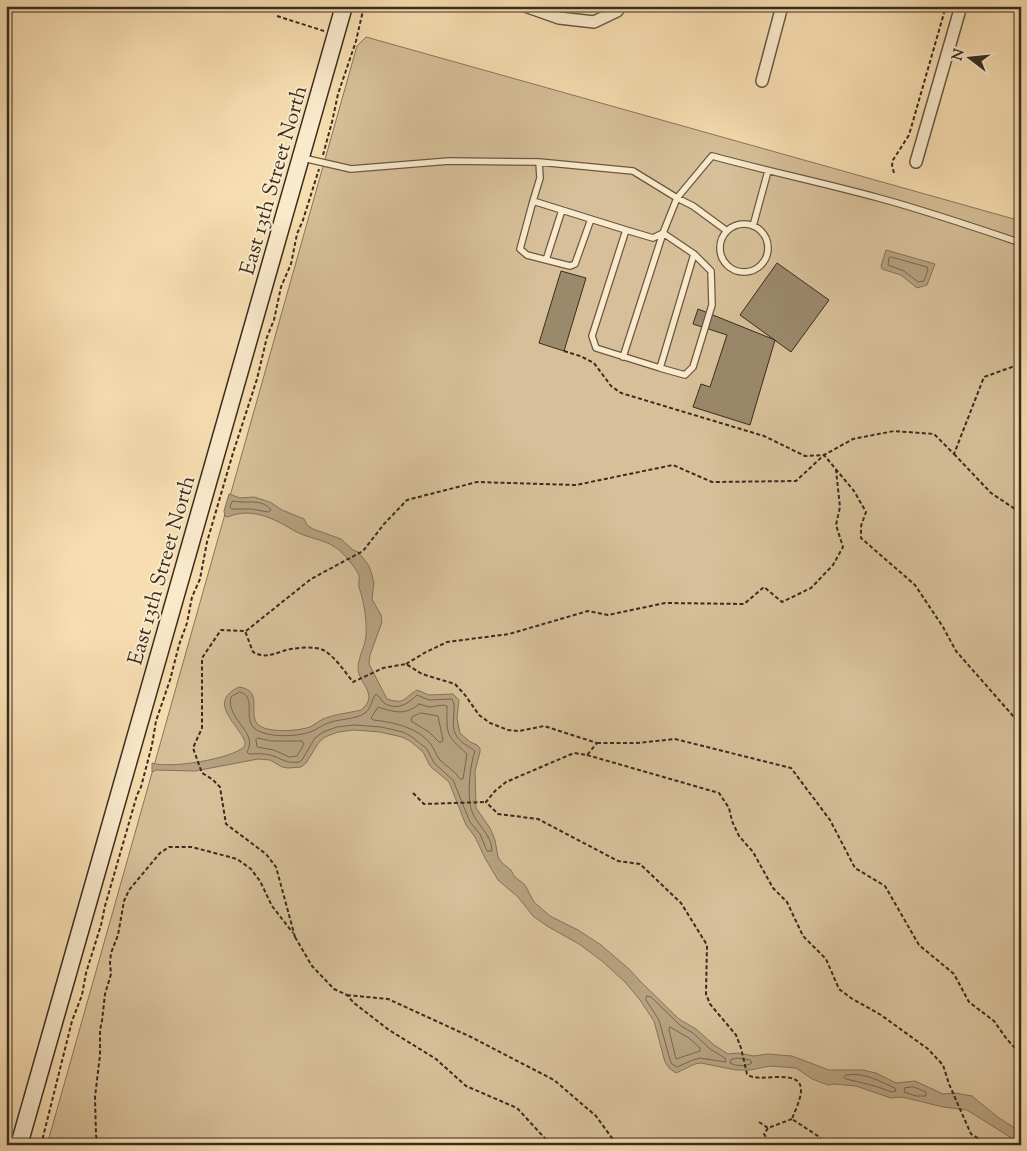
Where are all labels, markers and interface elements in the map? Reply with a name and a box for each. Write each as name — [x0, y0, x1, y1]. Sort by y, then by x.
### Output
north arrow — [944, 32, 994, 82]
text: N — [948, 47, 971, 63]
street label: East 13th Street North — [234, 82, 316, 279]
street label: East 13th Street North — [122, 472, 204, 669]

